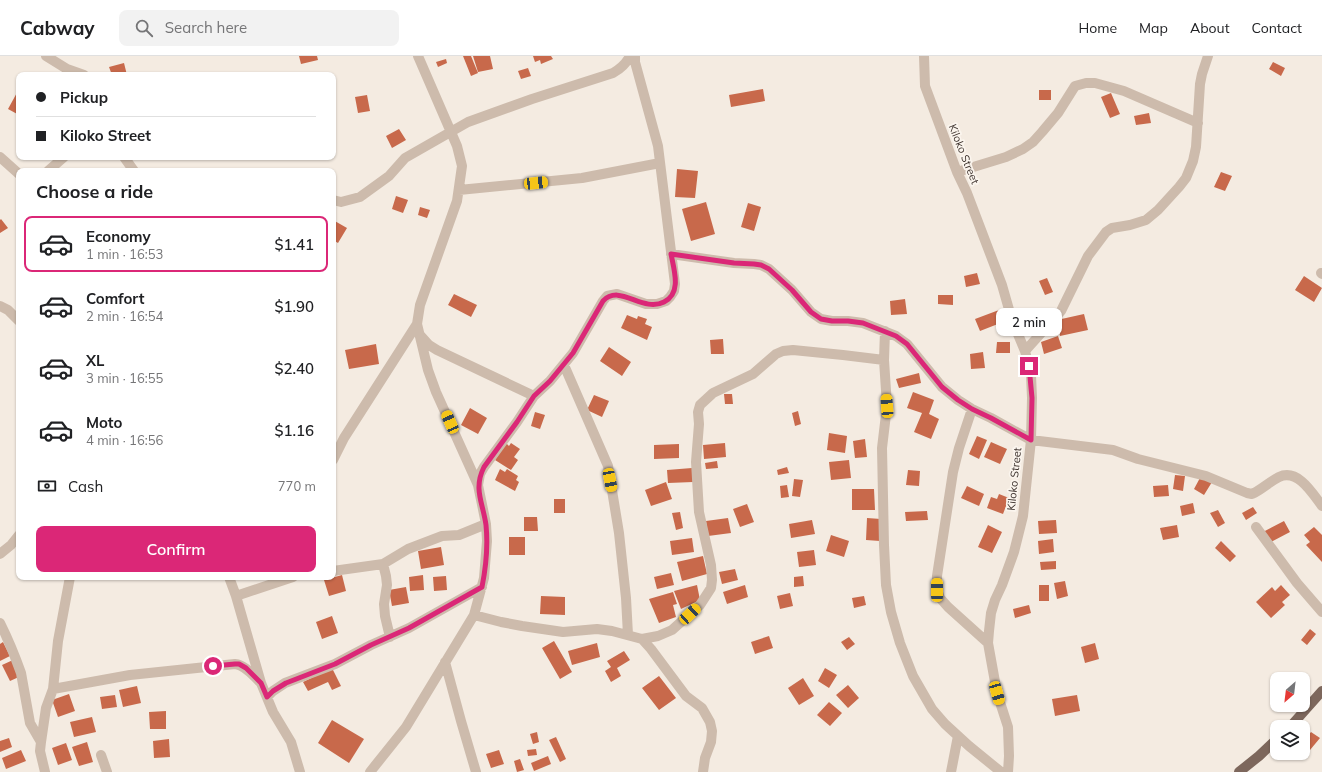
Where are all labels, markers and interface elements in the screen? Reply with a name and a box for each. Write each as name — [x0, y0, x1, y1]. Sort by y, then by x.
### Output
search box — [119, 10, 399, 46]
text: Cabway — [20, 16, 95, 40]
icon: search — [133, 17, 155, 39]
text: Search here — [165, 18, 247, 37]
text: Home — [1078, 19, 1117, 37]
text: Map — [1139, 19, 1168, 37]
text: About — [1190, 19, 1230, 37]
text: Contact — [1252, 19, 1302, 37]
text: Pickup — [60, 88, 108, 107]
street label: Kiloko Street — [946, 122, 982, 186]
text: Kiloko Street — [60, 126, 151, 145]
car — [523, 176, 549, 190]
text: Choose a ride — [36, 180, 153, 203]
icon: car — [38, 226, 74, 262]
text: Economy — [86, 227, 151, 246]
text: $1.41 — [274, 235, 314, 254]
text: 1 min · 16:53 — [86, 246, 163, 262]
icon: car — [38, 288, 74, 324]
text: Comfort — [86, 289, 144, 308]
text: $1.90 — [274, 297, 314, 316]
text: 2 min · 16:54 — [86, 308, 163, 324]
callout: 2 min — [996, 308, 1062, 336]
text: 2 min — [1012, 314, 1046, 330]
icon: car — [38, 350, 74, 386]
text: XL — [86, 351, 104, 370]
route end — [1020, 357, 1038, 375]
text: $2.40 — [274, 359, 314, 378]
text: 3 min · 16:55 — [86, 370, 163, 386]
car — [880, 394, 894, 418]
car — [440, 409, 460, 435]
icon: car — [38, 412, 74, 448]
text: Moto — [86, 413, 122, 432]
text: $1.16 — [274, 421, 314, 440]
text: 4 min · 16:56 — [86, 432, 163, 448]
street label: Kiloko Street — [1004, 447, 1024, 511]
car — [602, 467, 618, 493]
icon: cash — [36, 475, 58, 497]
text: Cash — [68, 477, 103, 496]
text: 770 m — [278, 478, 316, 494]
button: Confirm — [36, 526, 316, 572]
car — [931, 578, 943, 602]
car — [677, 601, 703, 627]
route start — [204, 657, 222, 675]
north arrow — [1270, 672, 1310, 712]
map controls — [1270, 672, 1310, 760]
car — [988, 680, 1006, 706]
button: layers — [1270, 720, 1310, 760]

